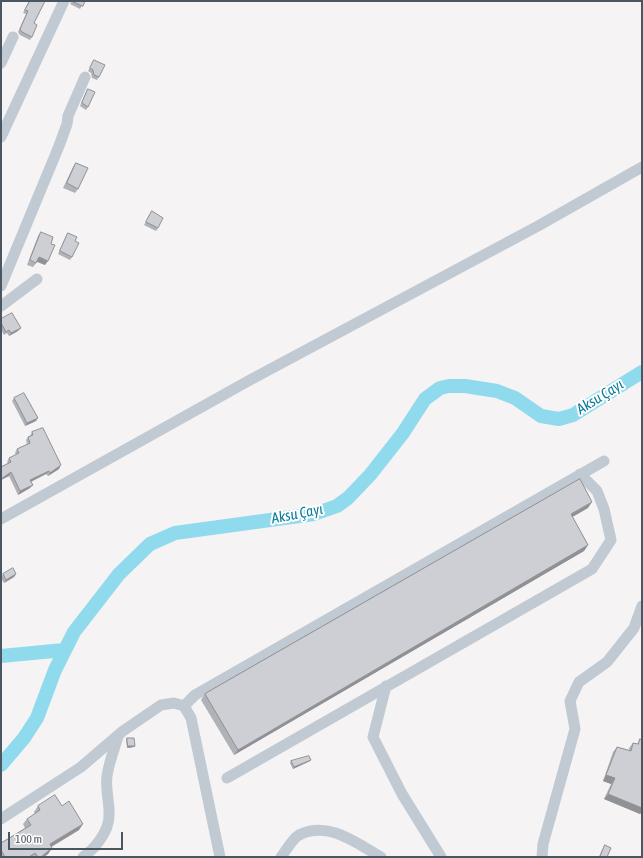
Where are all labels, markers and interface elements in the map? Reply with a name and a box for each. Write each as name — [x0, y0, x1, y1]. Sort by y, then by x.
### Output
water label: Aksu Çayı — [573, 376, 627, 418]
water label: Aksu Çayı — [270, 500, 324, 528]
scale bar — [10, 824, 125, 850]
text: 100 m — [15, 832, 42, 846]

